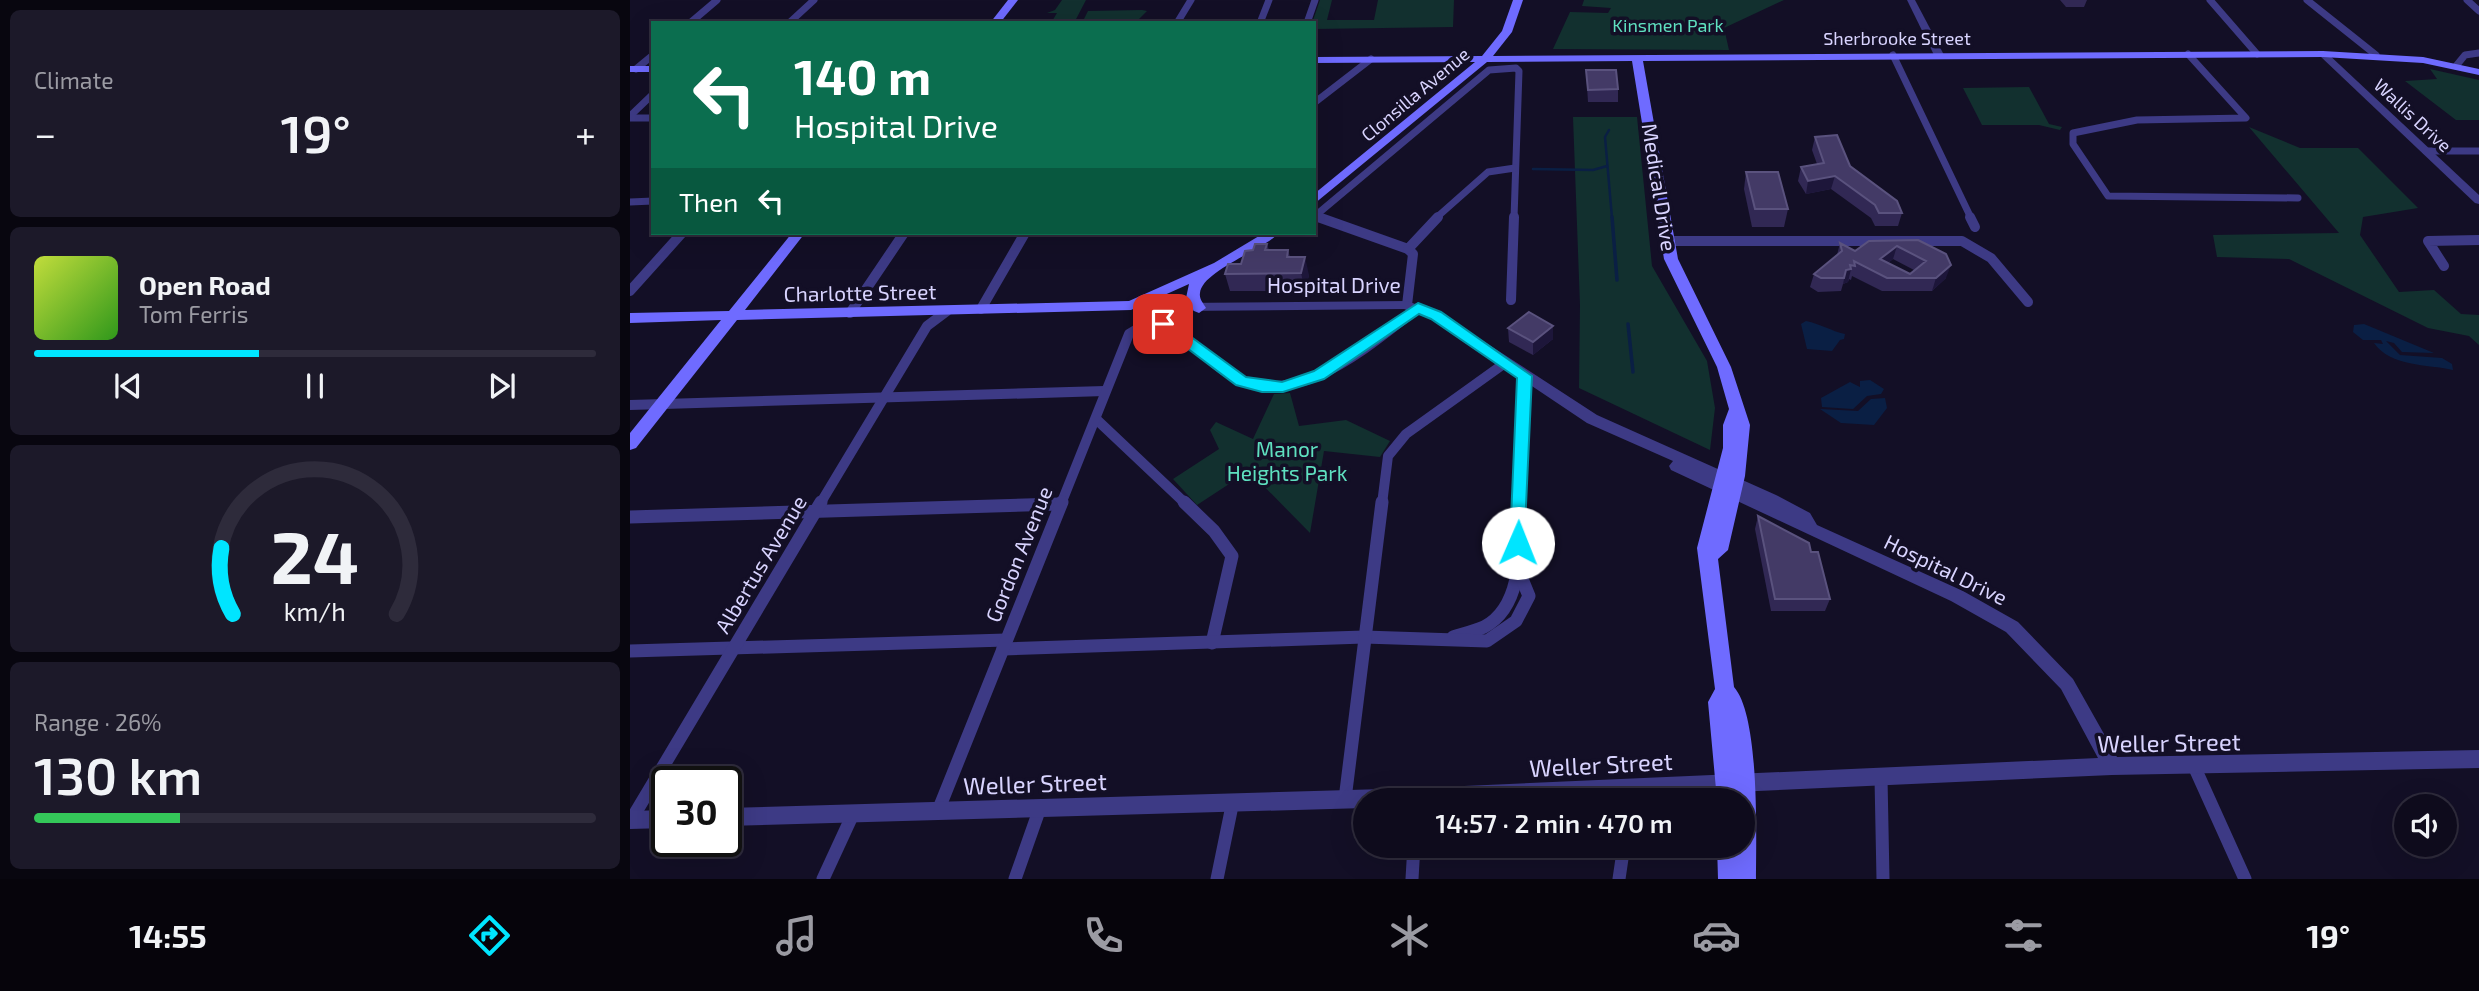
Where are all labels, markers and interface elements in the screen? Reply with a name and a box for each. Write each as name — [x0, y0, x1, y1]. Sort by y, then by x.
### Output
park label: Kinsmen Park — [1612, 14, 1724, 36]
street label: Sherbrooke Street — [1823, 27, 1971, 49]
street label: Clonsilla Avenue — [1356, 42, 1474, 146]
text: 140 m — [794, 46, 931, 105]
icon: left — [679, 49, 770, 140]
text: Climate — [34, 66, 114, 94]
street label: Wallis Drive — [2370, 74, 2456, 156]
text: 19° — [280, 101, 351, 163]
text: Hospital Drive — [794, 106, 998, 144]
text: − — [34, 110, 56, 156]
text: + — [575, 110, 596, 156]
street label: Medical Drive — [1638, 121, 1682, 253]
icon: left — [752, 182, 790, 220]
text: Then — [679, 186, 738, 217]
text: Open Road — [139, 269, 271, 300]
street label: Hospital Drive — [1267, 272, 1401, 297]
street label: Charlotte Street — [783, 278, 937, 306]
pin — [1133, 294, 1193, 354]
text: Tom Ferris — [139, 300, 248, 328]
icon: arrive — [1144, 305, 1182, 343]
icon: previous — [109, 367, 147, 405]
icon: pause — [296, 367, 334, 405]
icon: next — [483, 367, 521, 405]
park label: Manor Heights Park — [1227, 436, 1348, 485]
street label: Gordon Avenue — [979, 483, 1057, 625]
street label: Albertus Avenue — [709, 491, 811, 637]
position arrow — [1481, 506, 1555, 580]
text: 24 — [271, 512, 359, 600]
street label: Hospital Drive — [1880, 528, 2012, 610]
text: km/h — [284, 596, 346, 626]
text: Range · 26% — [34, 708, 162, 736]
street label: Weller Street — [2097, 726, 2241, 758]
text: 130 km — [34, 743, 202, 805]
street label: Weller Street — [1529, 746, 1673, 782]
speed limit sign: 30 — [651, 766, 742, 857]
street label: Weller Street — [963, 766, 1107, 800]
map controls — [2394, 794, 2457, 857]
button: sound — [2394, 794, 2457, 857]
text: 14:57 · 2 min · 470 m — [1435, 807, 1673, 838]
icon: directions — [465, 911, 514, 960]
icon: music — [772, 911, 821, 960]
icon: phone — [1079, 911, 1128, 960]
icon: climate — [1385, 911, 1434, 960]
icon: car — [1692, 911, 1741, 960]
icon: filters — [1999, 911, 2048, 960]
text: 14:55 — [129, 916, 207, 954]
text: 19° — [2306, 916, 2350, 954]

